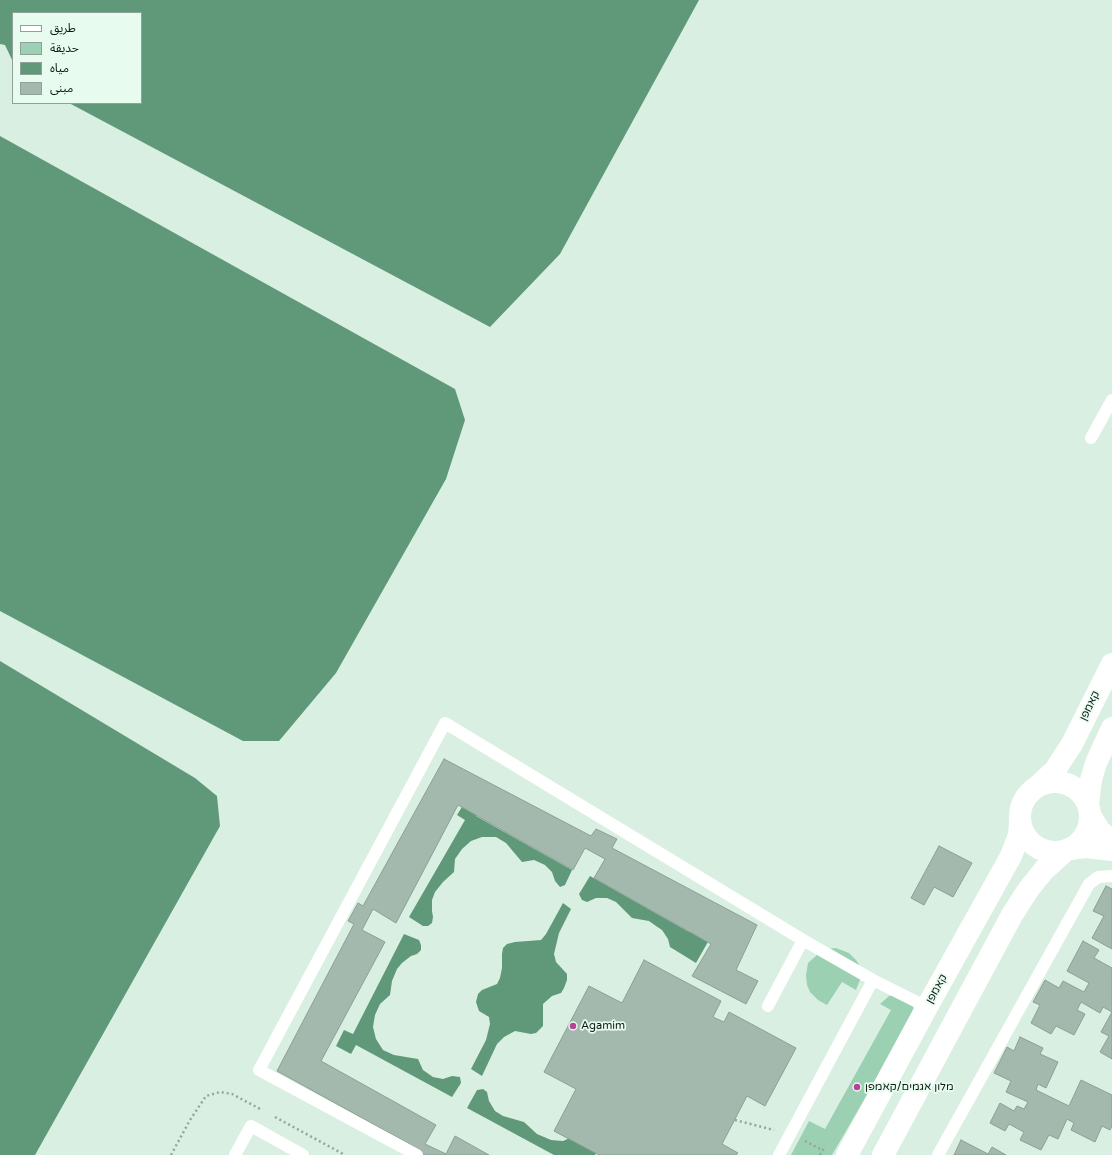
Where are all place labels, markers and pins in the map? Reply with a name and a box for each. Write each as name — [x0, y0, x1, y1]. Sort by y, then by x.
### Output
place label: Agamim — [581, 1019, 625, 1033]
marker: Agamim — [568, 1021, 578, 1031]
place label: מלון אגמים/קאמפן — [865, 1080, 954, 1094]
marker: מלון אגמים/קאמפן — [852, 1082, 862, 1092]

